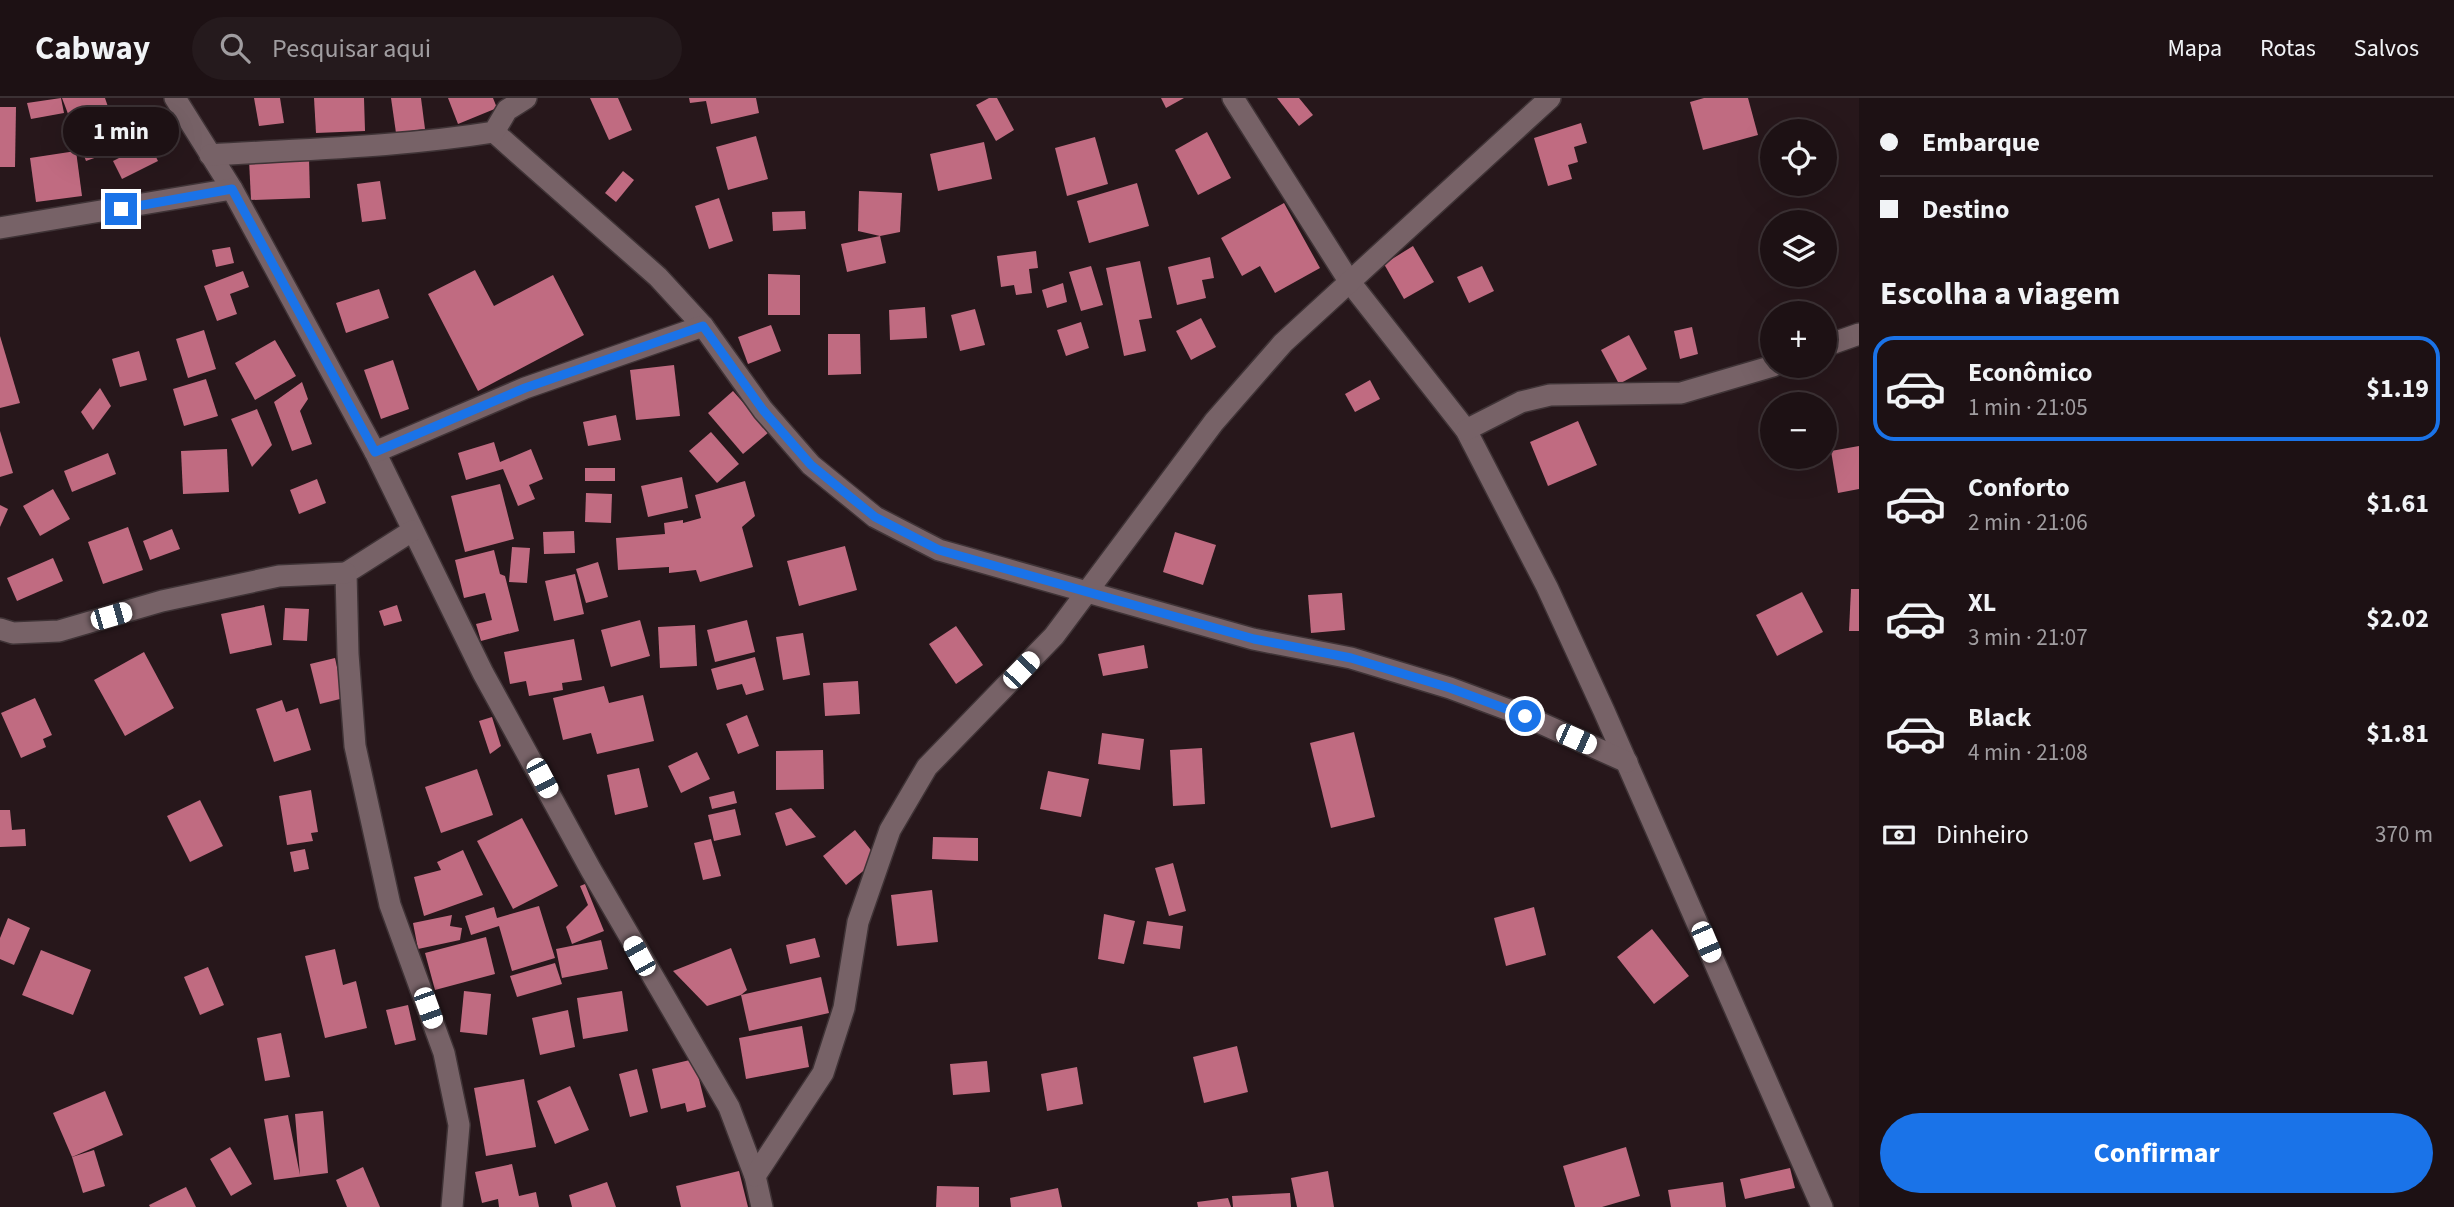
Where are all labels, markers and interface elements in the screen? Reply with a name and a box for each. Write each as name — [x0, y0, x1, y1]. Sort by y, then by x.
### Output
search box — [192, 17, 682, 80]
text: Cabway — [35, 25, 150, 72]
icon: search — [216, 29, 254, 67]
text: Pesquisar aqui — [272, 30, 431, 67]
text: Mapa — [2167, 31, 2222, 66]
text: Rotas — [2260, 31, 2316, 66]
text: Salvos — [2354, 31, 2419, 66]
callout: 1 min — [63, 108, 179, 156]
text: 1 min — [93, 115, 149, 148]
map controls — [1760, 119, 1837, 469]
button: locate — [1760, 119, 1837, 196]
text: Embarque — [1922, 124, 2040, 161]
text: Destino — [1922, 191, 2009, 228]
route end — [105, 193, 137, 225]
button: layers — [1760, 210, 1837, 287]
text: Escolha a viagem — [1880, 271, 2120, 317]
button: + — [1760, 301, 1837, 378]
text: Econômico — [1968, 354, 2093, 391]
icon: car — [1884, 357, 1947, 420]
text: $1.19 — [2366, 370, 2429, 407]
text: 1 min · 21:05 — [1968, 391, 2088, 424]
button: − — [1760, 392, 1837, 469]
text: Conforto — [1968, 469, 2070, 506]
icon: car — [1884, 472, 1947, 535]
text: $1.61 — [2366, 485, 2429, 522]
text: 2 min · 21:06 — [1968, 506, 2088, 539]
text: XL — [1968, 584, 1996, 621]
icon: car — [1884, 587, 1947, 650]
car — [88, 600, 135, 632]
text: $2.02 — [2366, 600, 2429, 637]
text: 3 min · 21:07 — [1968, 621, 2088, 654]
car — [999, 648, 1044, 692]
text: Black — [1968, 699, 2031, 736]
route start — [1509, 700, 1541, 732]
icon: car — [1884, 702, 1947, 765]
text: $1.81 — [2366, 715, 2429, 752]
car — [1553, 721, 1600, 757]
text: 4 min · 21:08 — [1968, 736, 2088, 769]
car — [523, 755, 562, 801]
icon: cash — [1880, 816, 1918, 854]
text: Dinheiro — [1936, 816, 2029, 853]
text: 370 m — [2375, 818, 2433, 851]
car — [1689, 919, 1724, 965]
car — [620, 933, 659, 979]
car — [411, 985, 446, 1031]
button: Confirmar — [1880, 1113, 2433, 1193]

